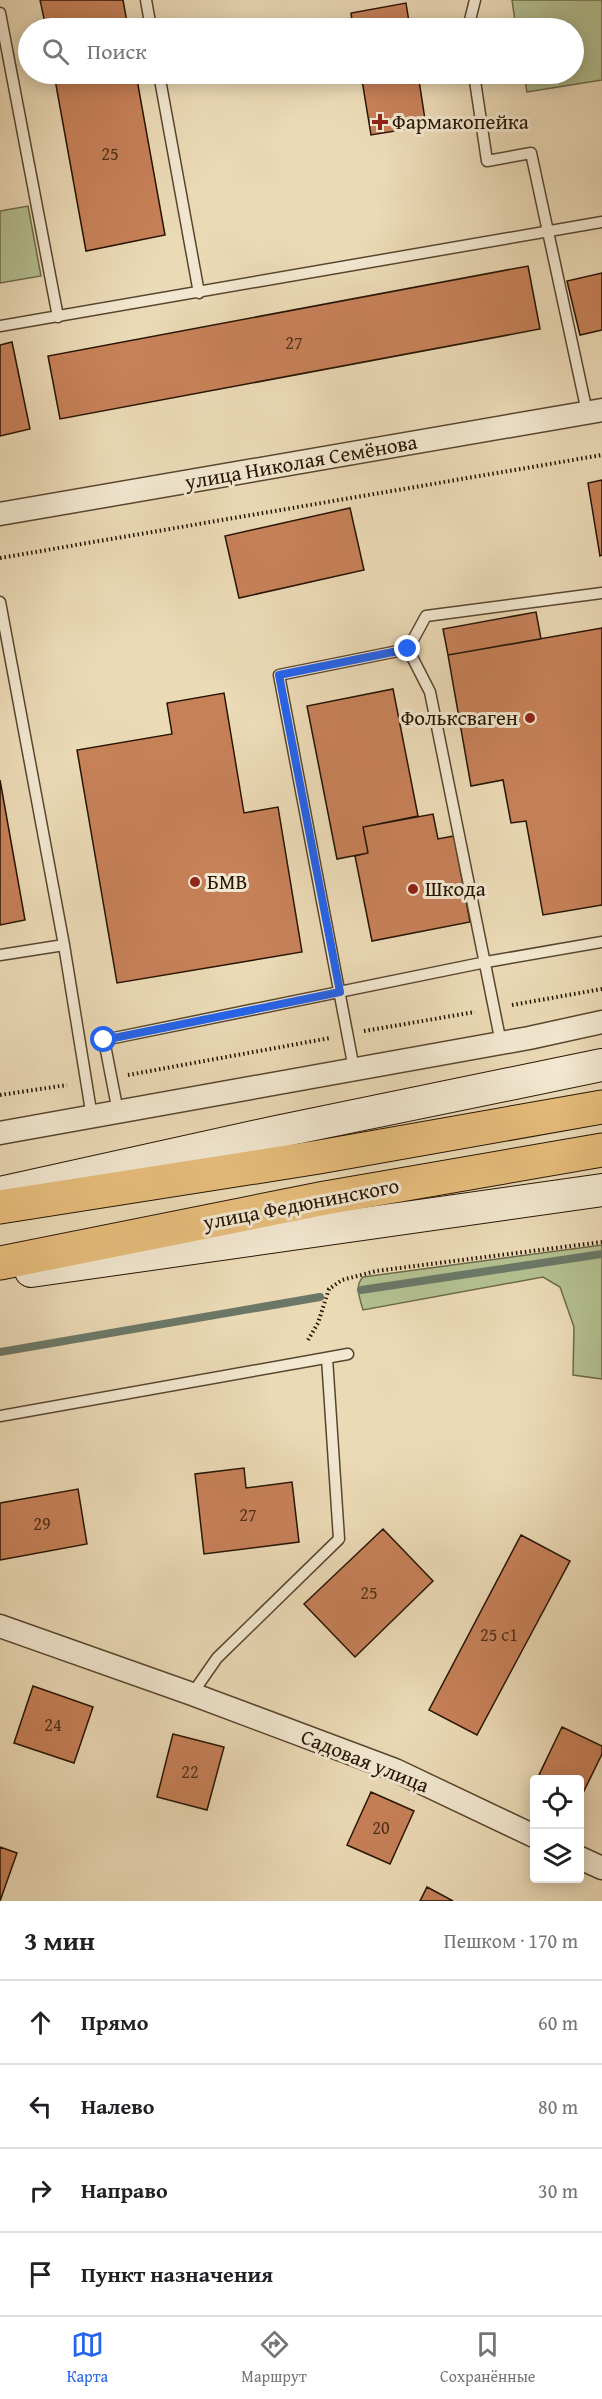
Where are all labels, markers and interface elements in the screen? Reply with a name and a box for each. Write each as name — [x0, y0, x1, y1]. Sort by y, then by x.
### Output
search box — [18, 18, 584, 84]
icon: search — [39, 35, 72, 68]
text: Поиск — [87, 35, 147, 67]
place label: Фармакопейка — [392, 106, 529, 137]
marker: Фармакопейка — [373, 115, 387, 129]
house number: 25 — [101, 140, 119, 167]
house number: 27 — [285, 329, 303, 356]
street label: улица Николая Семёнова — [181, 426, 420, 497]
route end — [394, 635, 420, 661]
place label: Фольксваген — [401, 702, 518, 733]
marker: Фольксваген — [523, 711, 537, 725]
place label: БМВ — [207, 866, 247, 897]
place label: Шкода — [425, 873, 486, 904]
marker: БМВ — [188, 875, 202, 889]
marker: Шкода — [406, 882, 420, 896]
route start — [90, 1026, 116, 1052]
street label: улица Федюнинского — [199, 1169, 401, 1238]
house number: 27 — [239, 1501, 257, 1528]
house number: 29 — [33, 1510, 51, 1537]
house number: 25 — [360, 1579, 378, 1606]
house number: 25 с1 — [480, 1621, 518, 1648]
house number: 24 — [44, 1711, 62, 1738]
street label: Садовая улица — [296, 1721, 434, 1800]
house number: 22 — [181, 1758, 199, 1785]
map controls — [530, 1775, 584, 1883]
button: locate — [530, 1775, 584, 1829]
house number: 20 — [372, 1814, 390, 1841]
button: layers — [530, 1829, 584, 1883]
text: 3 мин — [24, 1921, 95, 1960]
text: Пешком · 170 m — [444, 1926, 578, 1955]
icon: ahead — [24, 2006, 57, 2039]
text: Прямо — [81, 2006, 148, 2038]
text: 60 m — [538, 2008, 578, 2037]
icon: left — [24, 2090, 57, 2123]
text: Налево — [81, 2090, 154, 2122]
text: 80 m — [538, 2092, 578, 2121]
icon: right — [24, 2174, 57, 2207]
text: Направо — [81, 2174, 168, 2206]
text: 30 m — [538, 2176, 578, 2205]
icon: arrive — [24, 2258, 57, 2291]
text: Пункт назначения — [81, 2258, 273, 2290]
tab: Карта — [67, 2328, 108, 2388]
tab: Маршрут — [241, 2328, 307, 2388]
tab: Сохранённые — [440, 2328, 535, 2388]

